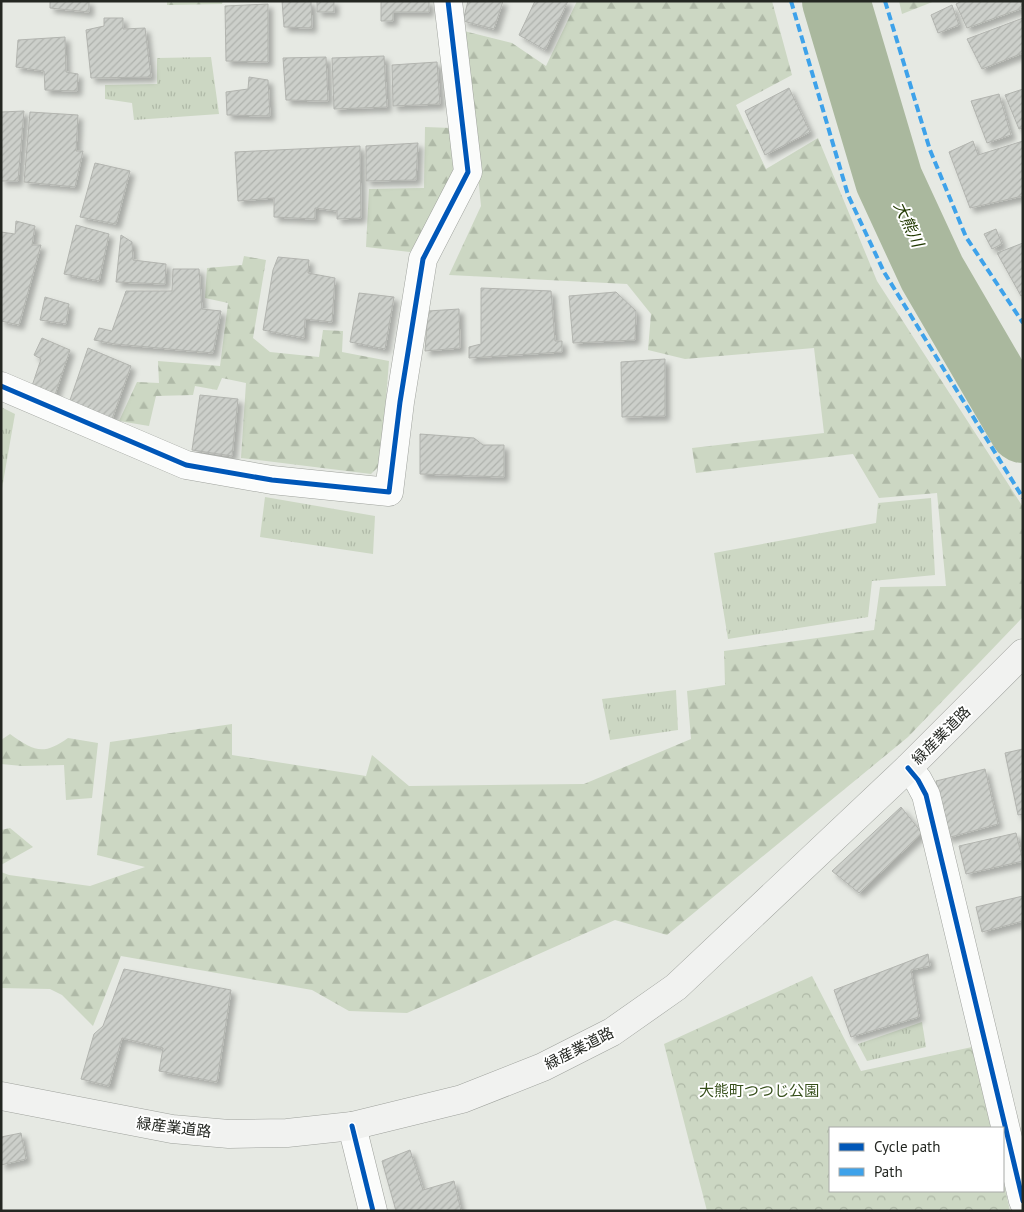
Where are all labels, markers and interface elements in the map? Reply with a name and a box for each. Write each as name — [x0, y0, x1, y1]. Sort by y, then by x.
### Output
water label: 大熊川 — [890, 198, 929, 252]
street label: 緑産業道路 — [908, 702, 974, 768]
street label: 緑産業道路 — [541, 1023, 617, 1073]
park label: 大熊町つつじ公園 — [699, 1081, 819, 1100]
street label: 緑産業道路 — [136, 1113, 212, 1141]
legend — [829, 1127, 1004, 1192]
text: Cycle path — [874, 1137, 940, 1156]
text: Path — [874, 1162, 903, 1181]

